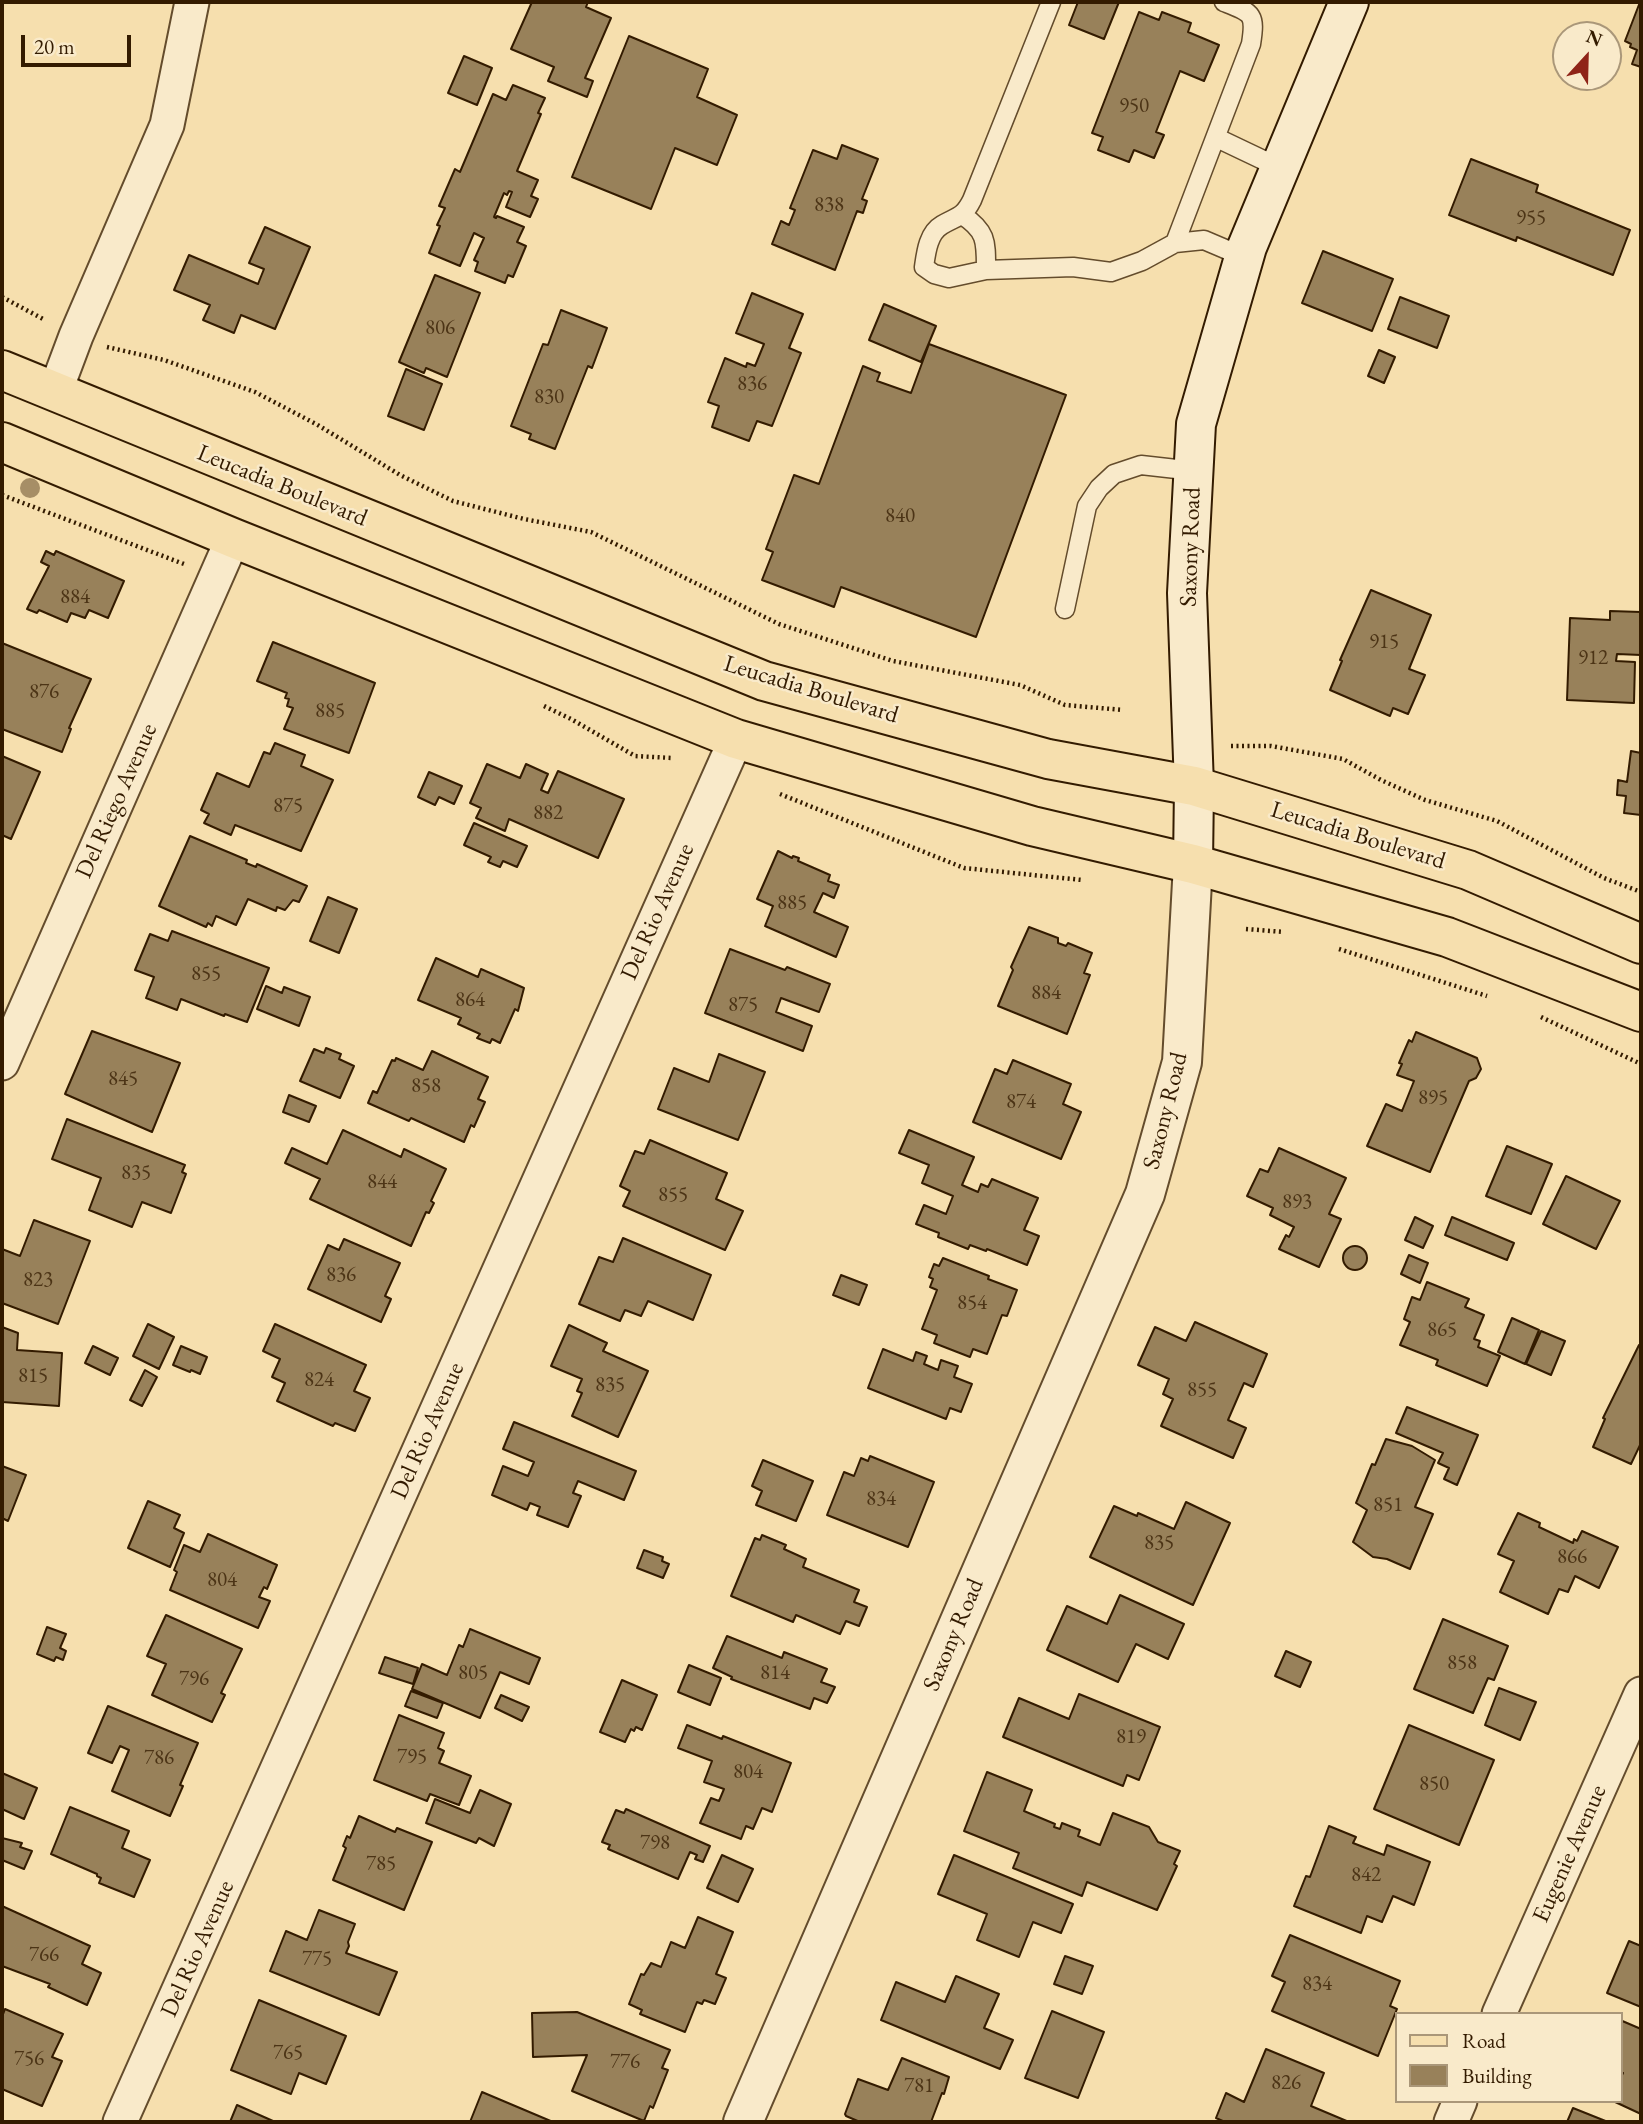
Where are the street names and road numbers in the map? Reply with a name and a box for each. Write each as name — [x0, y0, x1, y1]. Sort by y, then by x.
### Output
street label: Leucadia Boulevard — [193, 439, 371, 533]
street label: Saxony Road — [1175, 487, 1207, 607]
street label: Leucadia Boulevard — [720, 650, 902, 730]
street label: Del Riego Avenue — [70, 719, 164, 883]
street label: Leucadia Boulevard — [1267, 796, 1449, 876]
street label: Del Rio Avenue — [615, 839, 701, 985]
street label: Saxony Road — [1138, 1049, 1194, 1173]
street label: Del Rio Avenue — [385, 1358, 471, 1504]
street label: Saxony Road — [917, 1574, 991, 1696]
street label: Eugenie Avenue — [1527, 1781, 1613, 1927]
street label: Del Rio Avenue — [155, 1876, 241, 2022]

